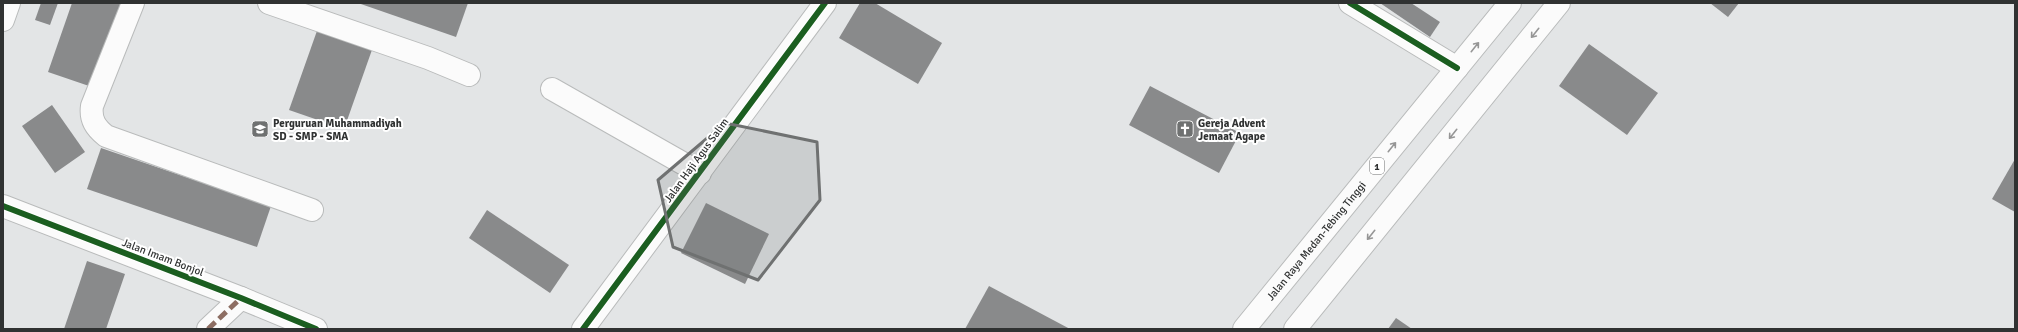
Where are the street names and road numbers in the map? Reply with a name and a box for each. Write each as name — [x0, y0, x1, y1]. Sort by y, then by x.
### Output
street label: Jalan Haji Agus Salim — [661, 115, 732, 205]
road number: 1 — [1370, 158, 1384, 174]
street label: Jalan Raya Medan-Tebing Tinggi — [1264, 179, 1369, 303]
street label: Jalan Imam Bonjol — [120, 236, 206, 279]

